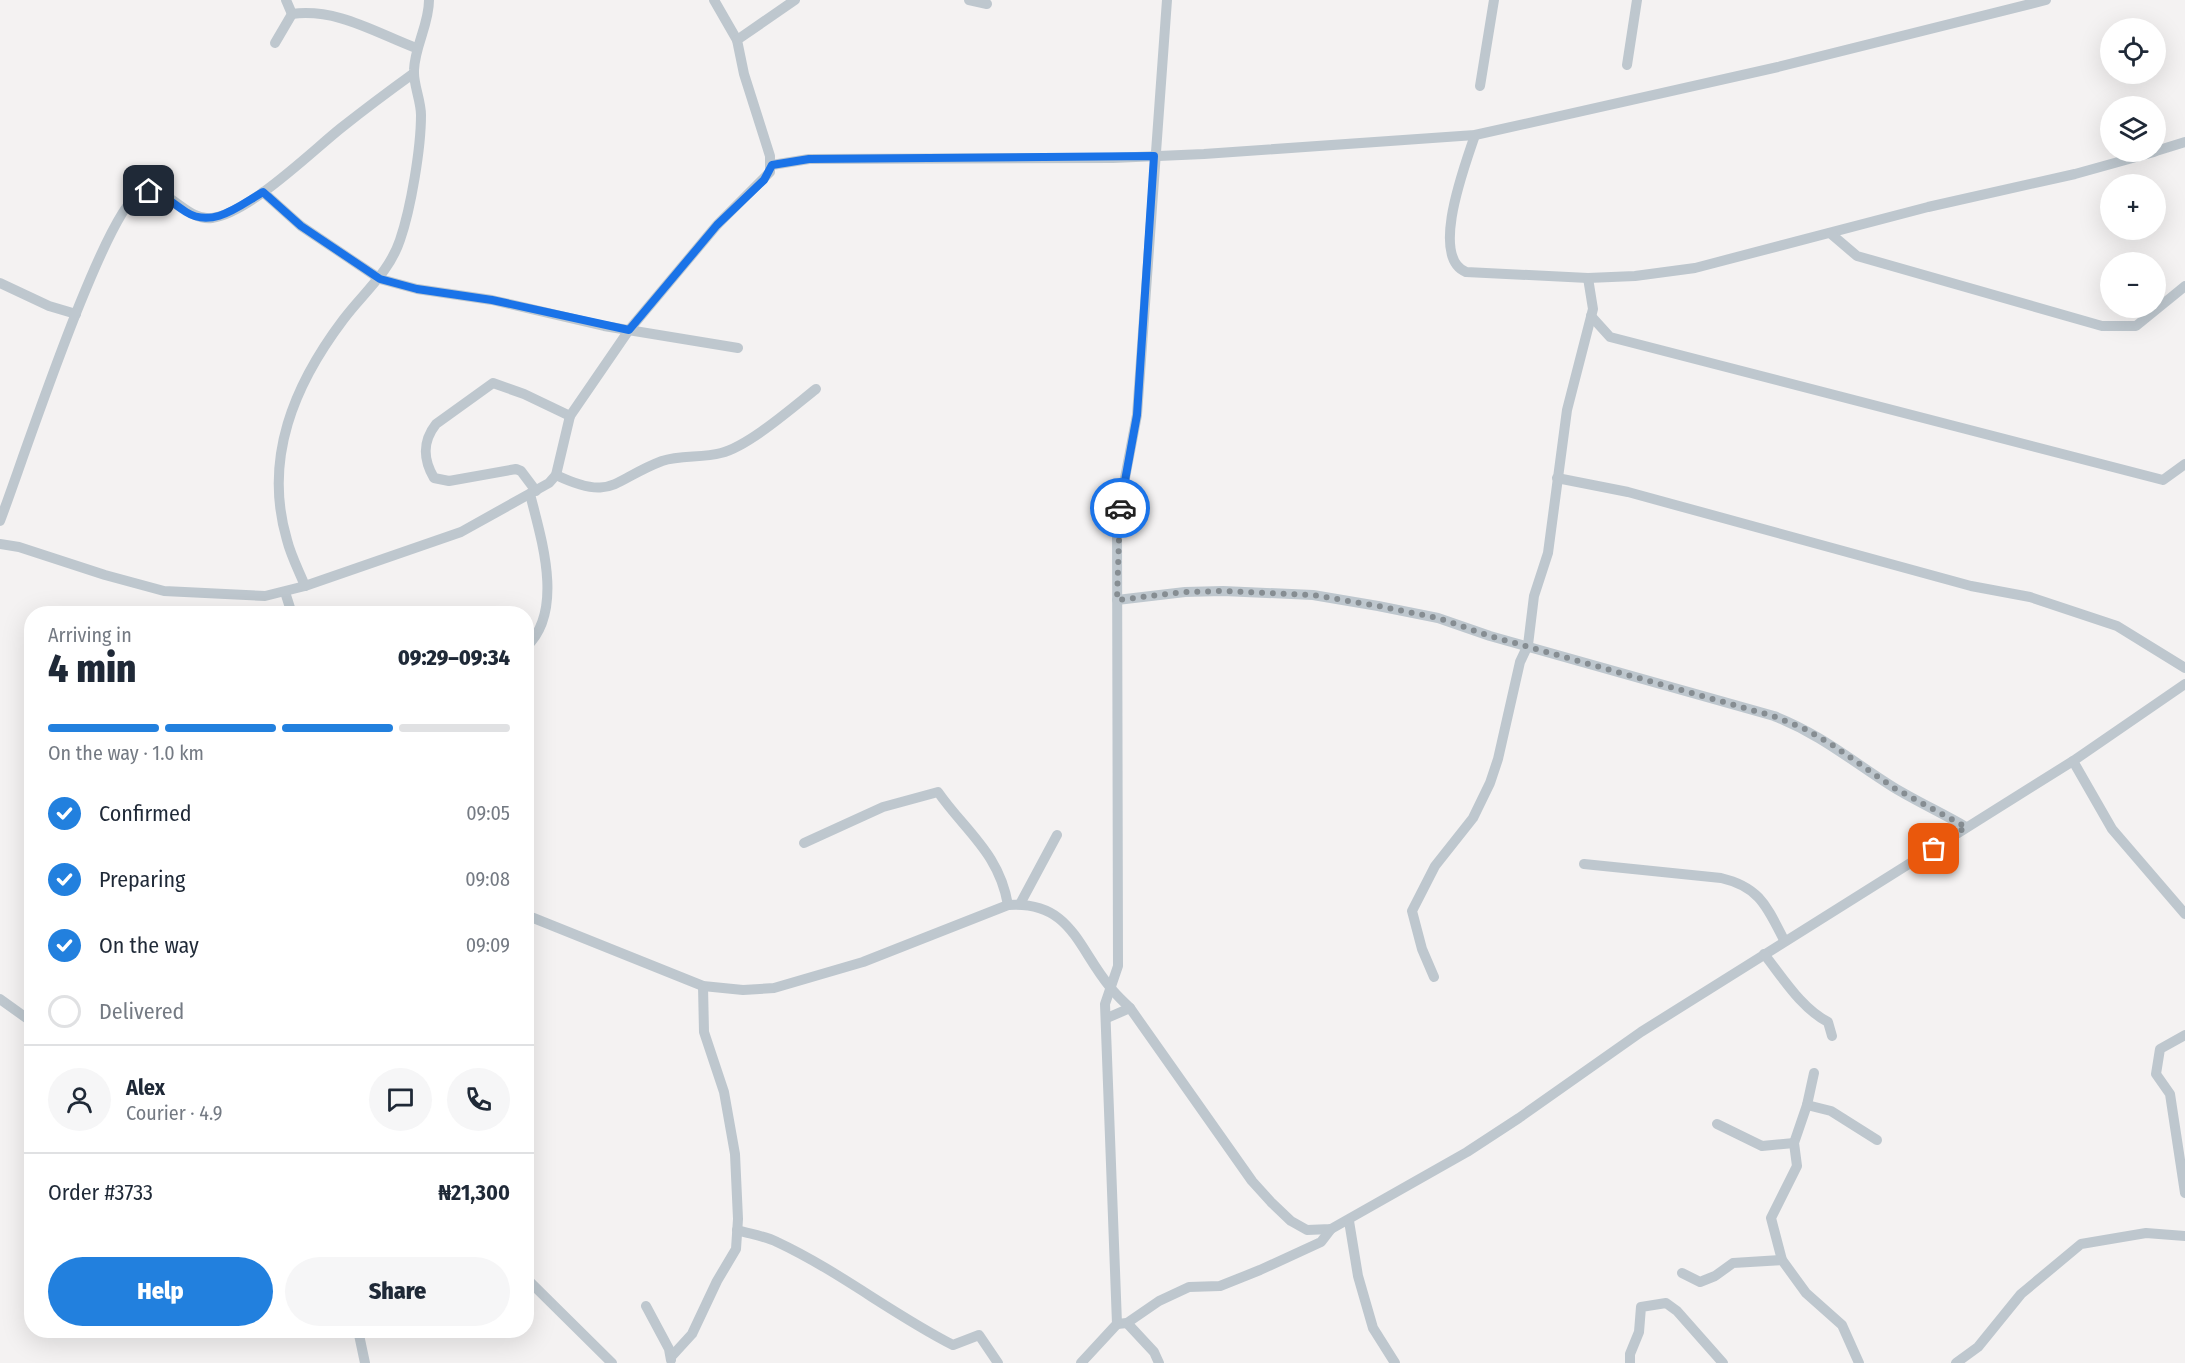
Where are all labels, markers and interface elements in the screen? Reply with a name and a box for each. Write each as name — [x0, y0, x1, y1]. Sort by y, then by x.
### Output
map controls — [2100, 18, 2166, 318]
button: locate — [2100, 18, 2166, 84]
button: layers — [2100, 96, 2166, 162]
pin — [123, 165, 174, 216]
icon: home — [132, 174, 165, 207]
button: + — [2100, 174, 2166, 240]
button: − — [2100, 252, 2166, 318]
courier — [1090, 478, 1150, 538]
icon: car — [1104, 492, 1137, 525]
text: Arriving in — [48, 623, 132, 647]
text: 09:29–09:34 — [398, 644, 510, 671]
text: 4 min — [48, 646, 136, 692]
text: On the way · 1.0 km — [48, 741, 204, 765]
icon: check — [48, 797, 81, 830]
text: Confirmed — [99, 800, 192, 827]
text: 09:05 — [466, 801, 510, 825]
pin — [1908, 823, 1959, 874]
icon: bag — [1917, 832, 1950, 865]
icon: check — [48, 863, 81, 896]
text: Preparing — [99, 866, 185, 893]
text: 09:08 — [465, 867, 510, 891]
icon: check — [48, 929, 81, 962]
text: On the way — [99, 932, 199, 959]
text: 09:09 — [466, 933, 510, 957]
text: Delivered — [99, 998, 184, 1025]
button: person — [48, 1068, 111, 1131]
button: chat — [369, 1068, 432, 1131]
button: phone — [447, 1068, 510, 1131]
text: Alex — [126, 1074, 165, 1101]
text: Courier · 4.9 — [126, 1101, 222, 1125]
text: Order #3733 — [48, 1179, 153, 1206]
text: ₦21,300 — [438, 1179, 510, 1206]
button: Help — [48, 1257, 273, 1326]
button: Share — [285, 1257, 510, 1326]

